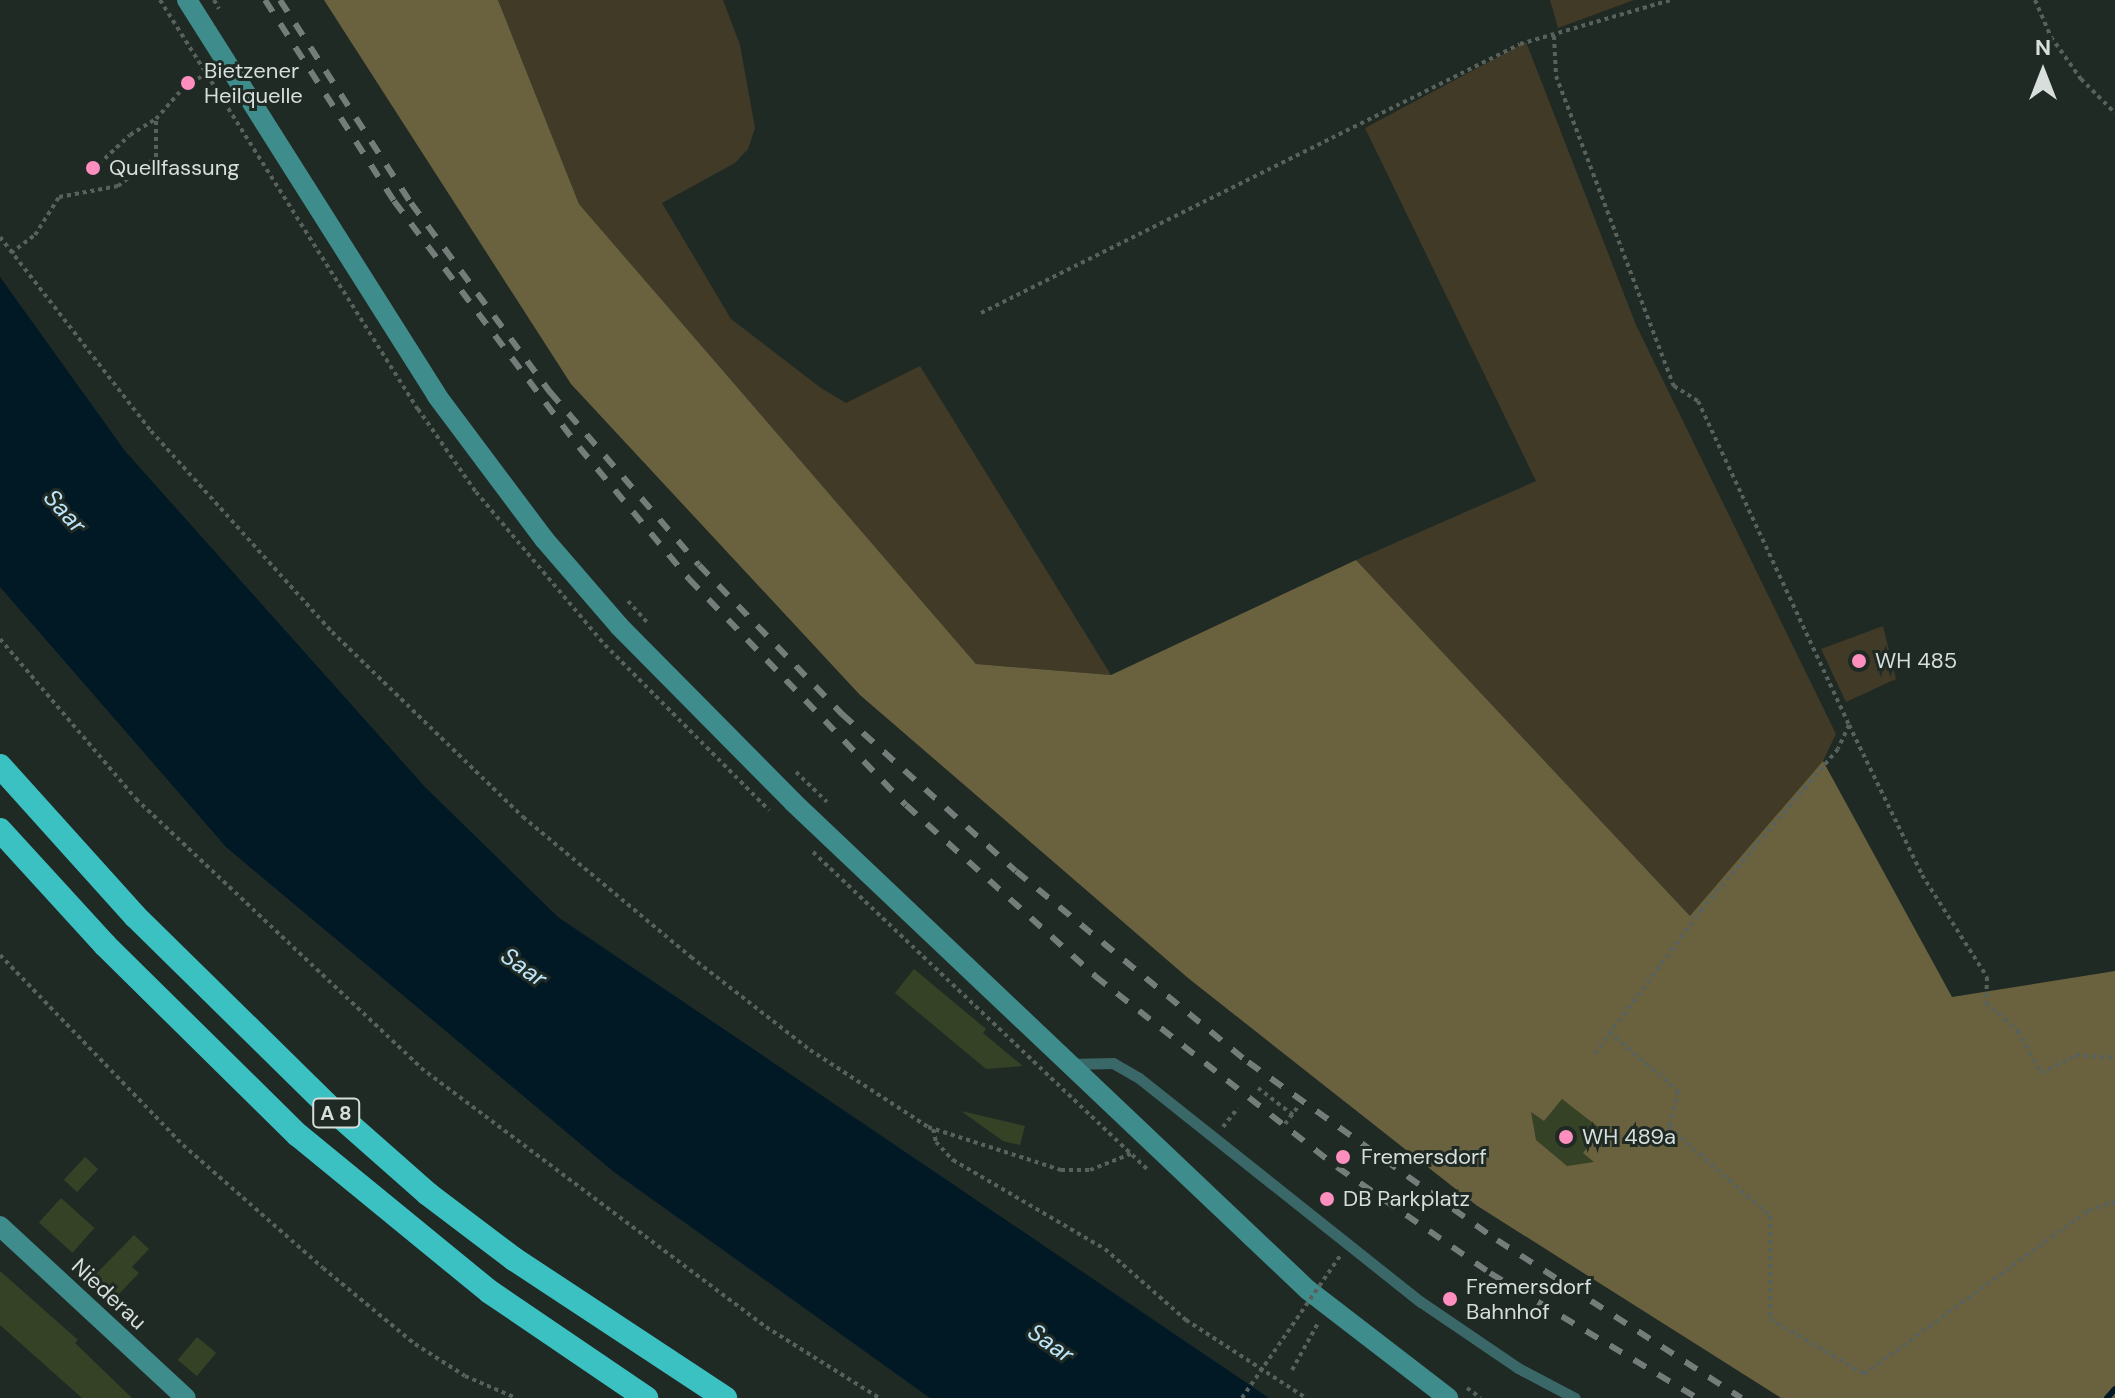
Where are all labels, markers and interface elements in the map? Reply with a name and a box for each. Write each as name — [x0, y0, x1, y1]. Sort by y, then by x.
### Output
north arrow — [2003, 32, 2083, 112]
text: N — [2035, 33, 2051, 62]
place label: Bietzener Heilquelle — [204, 57, 303, 108]
marker: Bietzener Heilquelle — [179, 74, 197, 92]
place label: Quellfassung — [109, 155, 240, 181]
marker: Quellfassung — [84, 159, 102, 177]
water label: Saar — [38, 483, 92, 539]
place label: WH 485 — [1875, 648, 1957, 674]
marker: WH 485 — [1850, 652, 1868, 670]
water label: Saar — [496, 941, 552, 993]
road number: A 8 — [312, 1097, 360, 1129]
place label: WH 489a — [1582, 1124, 1676, 1150]
marker: WH 489a — [1557, 1128, 1575, 1146]
place label: Fremersdorf — [1361, 1144, 1487, 1170]
marker: Fremersdorf — [1332, 1146, 1354, 1168]
place label: DB Parkplatz — [1343, 1186, 1470, 1212]
marker: DB Parkplatz — [1318, 1190, 1336, 1208]
street label: Niederau — [66, 1253, 152, 1335]
place label: Fremersdorf Bahnhof — [1466, 1273, 1592, 1324]
marker: Fremersdorf Bahnhof — [1441, 1290, 1459, 1308]
water label: Saar — [1023, 1317, 1079, 1369]

